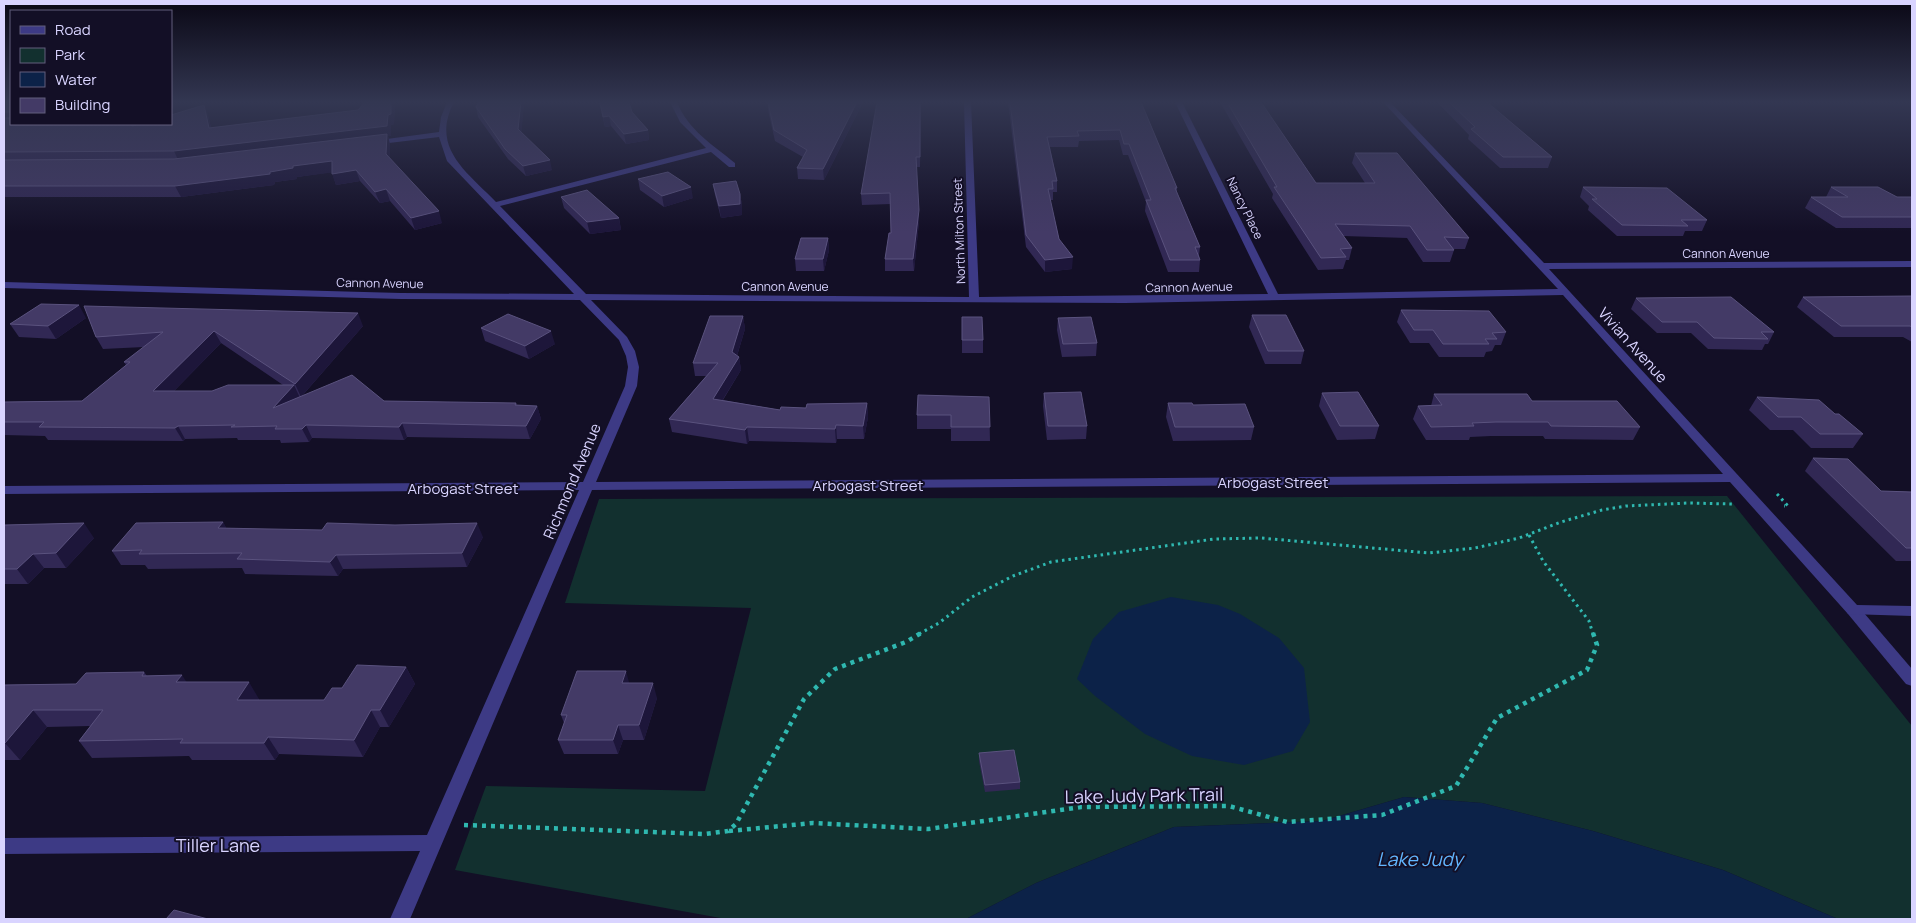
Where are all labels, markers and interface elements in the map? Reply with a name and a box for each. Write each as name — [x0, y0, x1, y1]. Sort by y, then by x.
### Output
legend — [10, 10, 172, 125]
text: Road — [55, 19, 91, 40]
text: Park — [55, 44, 85, 65]
text: Water — [55, 69, 97, 90]
text: Building — [55, 94, 110, 115]
street label: Nancy Place — [1223, 174, 1267, 242]
street label: North Milton Street — [949, 177, 969, 284]
street label: Cannon Avenue — [1682, 245, 1770, 262]
street label: Cannon Avenue — [336, 274, 424, 292]
street label: Cannon Avenue — [741, 278, 829, 295]
street label: Cannon Avenue — [1145, 278, 1233, 296]
street label: Vivian Avenue — [1593, 303, 1673, 387]
street label: Richmond Avenue — [538, 420, 606, 542]
street label: Arbogast Street — [1218, 472, 1328, 493]
street label: Arbogast Street — [813, 475, 923, 496]
street label: Arbogast Street — [408, 478, 518, 499]
street label: Lake Judy Park Trail — [1064, 782, 1224, 808]
street label: Tiller Lane — [176, 833, 260, 857]
water label: Lake Judy — [1377, 846, 1466, 872]

